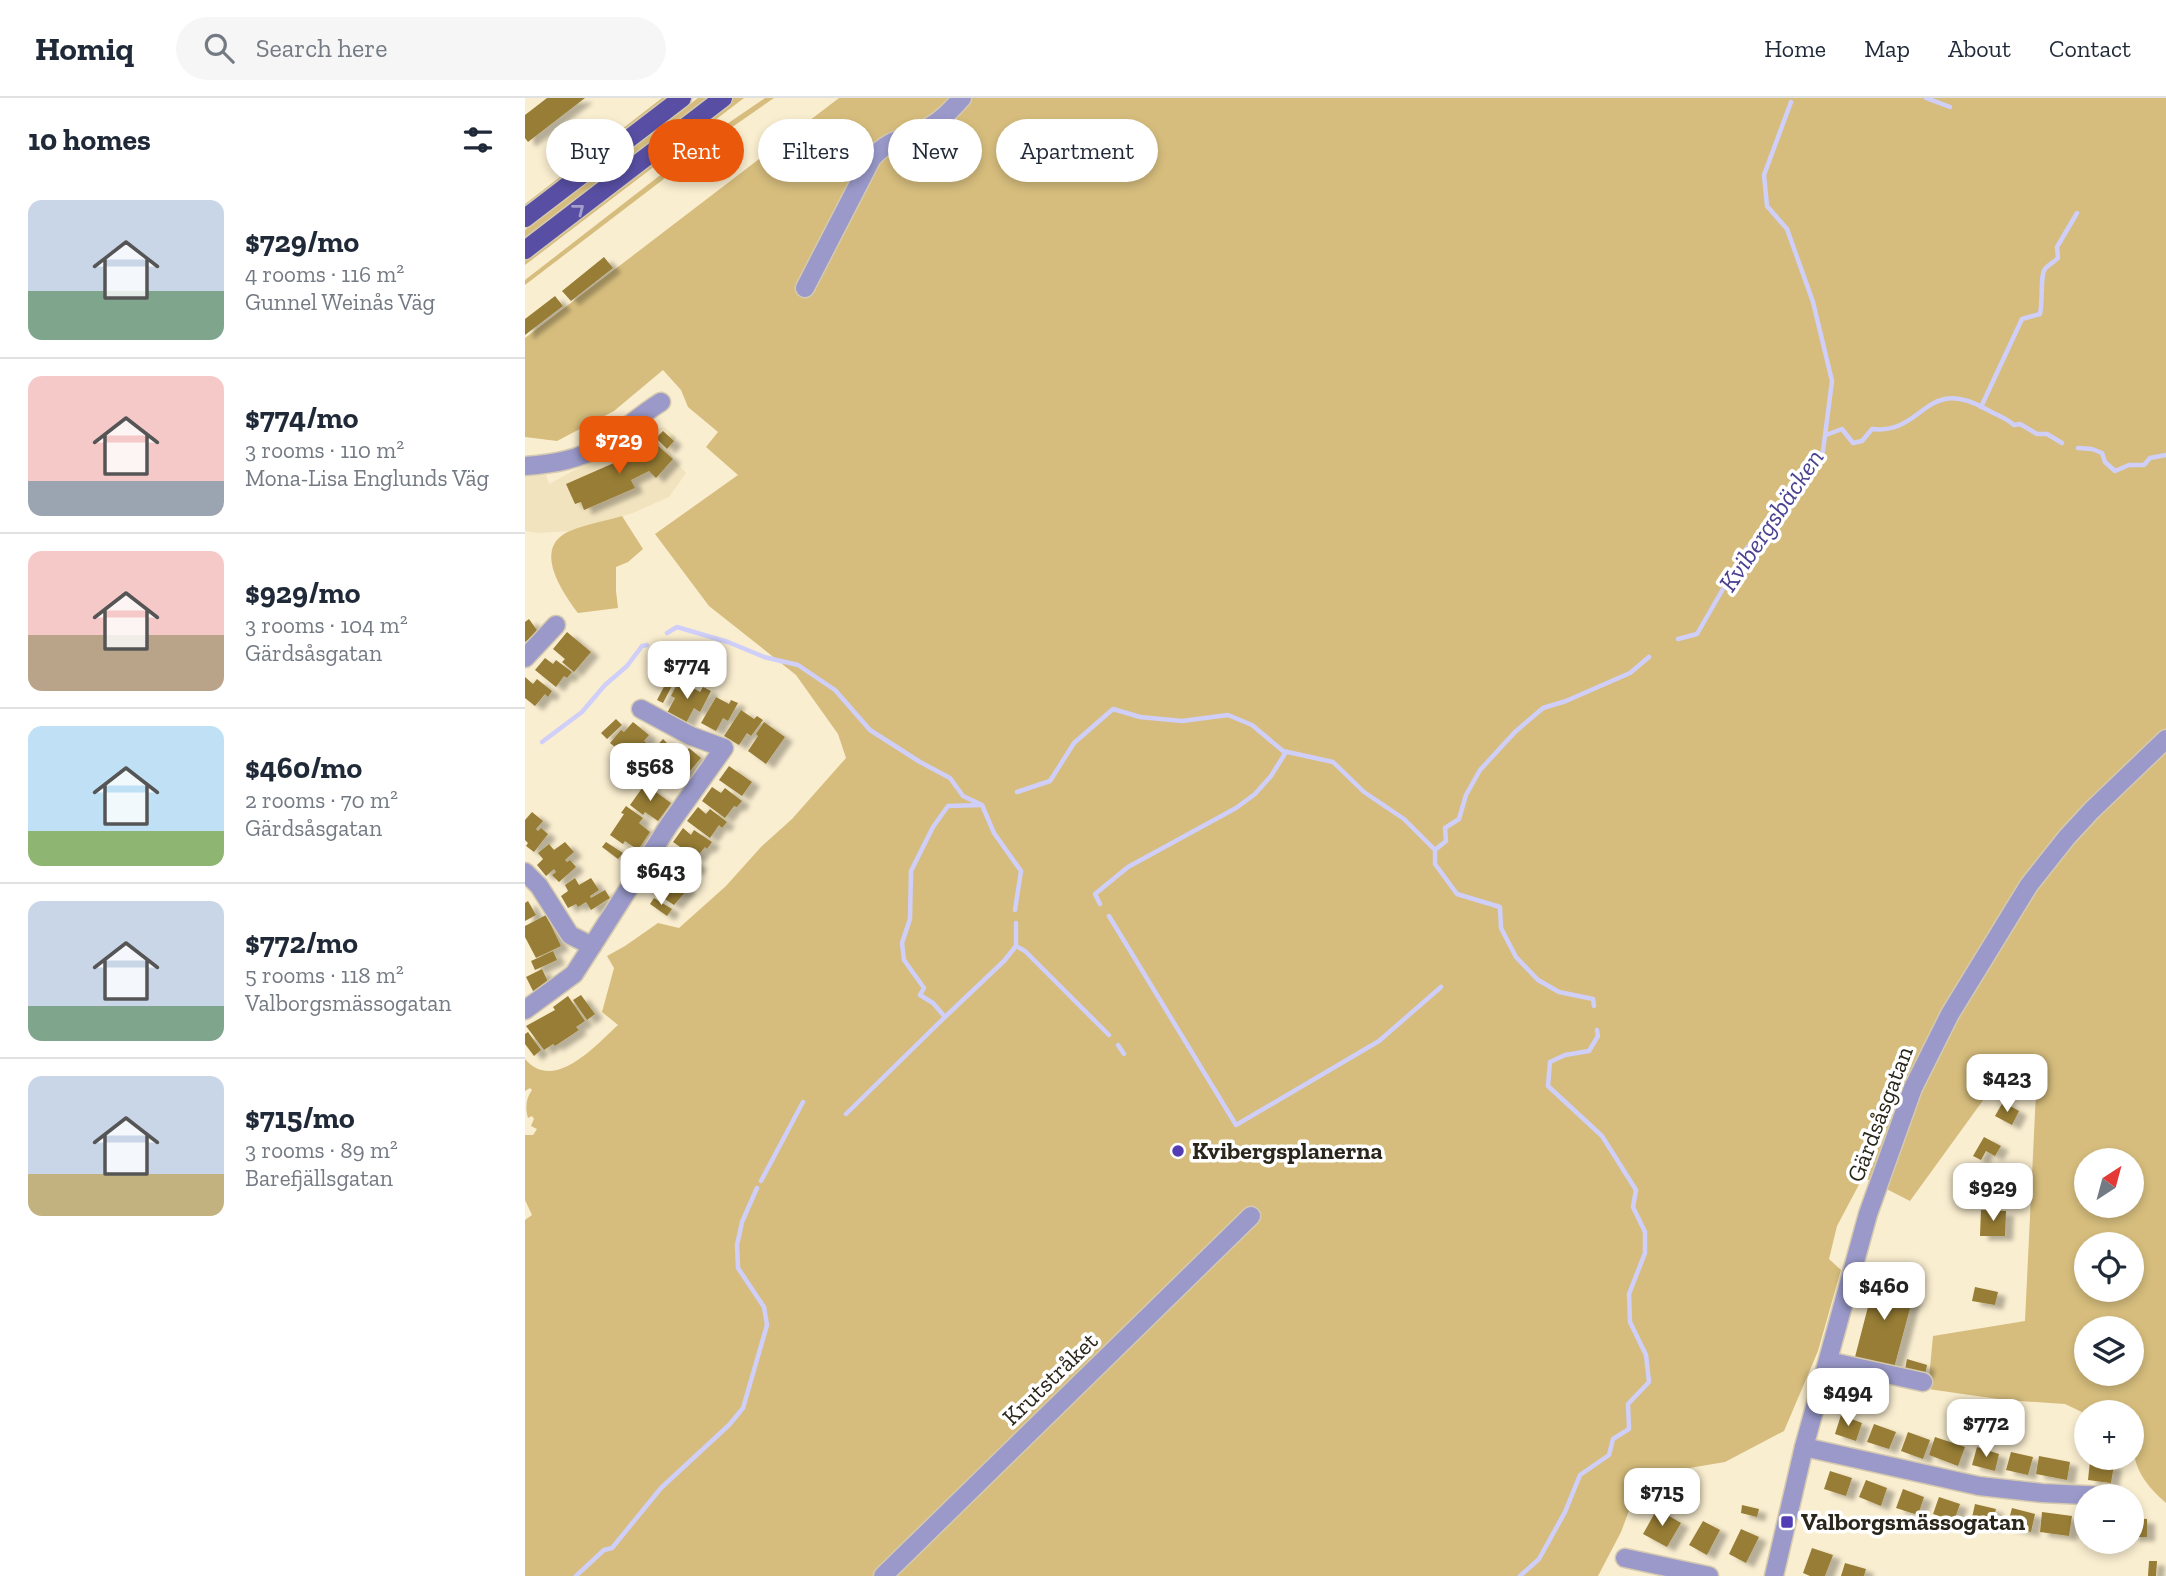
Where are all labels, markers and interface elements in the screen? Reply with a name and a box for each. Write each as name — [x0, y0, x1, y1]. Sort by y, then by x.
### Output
search box — [176, 17, 666, 80]
text: Homiq — [35, 29, 134, 68]
icon: search — [200, 29, 238, 67]
text: Search here — [256, 32, 387, 64]
text: Home — [1764, 34, 1826, 63]
text: Map — [1864, 34, 1910, 63]
text: About — [1948, 34, 2011, 63]
text: Contact — [2049, 34, 2131, 63]
chip: Buy — [546, 119, 634, 182]
chip: Rent — [648, 119, 744, 182]
chip: Filters — [758, 119, 874, 182]
chip: New — [888, 119, 982, 182]
chip: Apartment — [996, 119, 1158, 182]
icon: filters — [459, 121, 497, 159]
text: 10 homes — [28, 122, 151, 158]
one-way arrow — [571, 204, 584, 217]
text: $729/mo — [245, 224, 359, 260]
icon: home — [84, 228, 168, 312]
text: 4 rooms · 116 m² — [245, 260, 404, 288]
text: Gunnel Weinås Väg — [245, 288, 435, 316]
text: $774/mo — [245, 400, 358, 436]
icon: home — [84, 404, 168, 488]
pin: $729 — [578, 416, 660, 476]
text: $729 — [595, 425, 643, 453]
text: 3 rooms · 110 m² — [245, 436, 404, 464]
water label: Kvibergsbäcken — [1712, 443, 1830, 597]
text: Mona-Lisa Englunds Väg — [245, 464, 489, 492]
text: $929/mo — [245, 575, 360, 611]
icon: home — [84, 579, 168, 663]
text: 3 rooms · 104 m² — [245, 611, 408, 639]
text: Gärdsåsgatan — [245, 639, 382, 667]
pin: $774 — [646, 642, 728, 701]
text: $774 — [664, 650, 710, 678]
pin: $568 — [609, 744, 691, 803]
text: $460/mo — [245, 750, 362, 786]
text: $568 — [626, 752, 674, 780]
icon: home — [84, 754, 168, 838]
text: 2 rooms · 70 m² — [245, 786, 398, 814]
text: Gärdsåsgatan — [245, 814, 382, 842]
pin: $643 — [620, 848, 702, 907]
text: $643 — [637, 856, 686, 884]
text: $772/mo — [245, 925, 358, 961]
icon: home — [84, 929, 168, 1013]
text: 5 rooms · 118 m² — [245, 961, 404, 989]
text: Valborgsmässogatan — [245, 989, 452, 1017]
street label: Gärdsåsgatan — [1840, 1042, 1919, 1186]
pin: $423 — [1966, 1054, 2048, 1114]
text: $423 — [1982, 1063, 2032, 1091]
text: $715/mo — [245, 1100, 355, 1136]
icon: home — [84, 1104, 168, 1188]
text: 3 rooms · 89 m² — [245, 1136, 398, 1164]
place label: Kvibergsplanerna — [1192, 1136, 1383, 1165]
marker: Kvibergsplanerna — [1170, 1143, 1186, 1159]
north arrow — [2074, 1148, 2144, 1218]
map controls — [2074, 1148, 2144, 1554]
text: Barefjällsgatan — [245, 1164, 393, 1192]
pin: $929 — [1952, 1164, 2034, 1223]
text: $929 — [1969, 1172, 2017, 1200]
button: locate — [2074, 1232, 2144, 1302]
pin: $460 — [1843, 1262, 1925, 1322]
text: $460 — [1859, 1271, 1909, 1299]
button: layers — [2074, 1316, 2144, 1386]
street label: Krutstråket — [996, 1326, 1103, 1431]
pin: $494 — [1807, 1368, 1889, 1428]
text: $494 — [1823, 1377, 1873, 1405]
pin: $772 — [1945, 1400, 2027, 1459]
button: + — [2074, 1400, 2144, 1470]
text: $772 — [1963, 1408, 2009, 1436]
pin: $715 — [1621, 1468, 1703, 1528]
text: $715 — [1640, 1477, 1684, 1505]
button: − — [2074, 1484, 2144, 1554]
place label: Valborgsmässogatan — [1801, 1507, 2025, 1536]
marker: Valborgsmässogatan — [1779, 1514, 1795, 1530]

